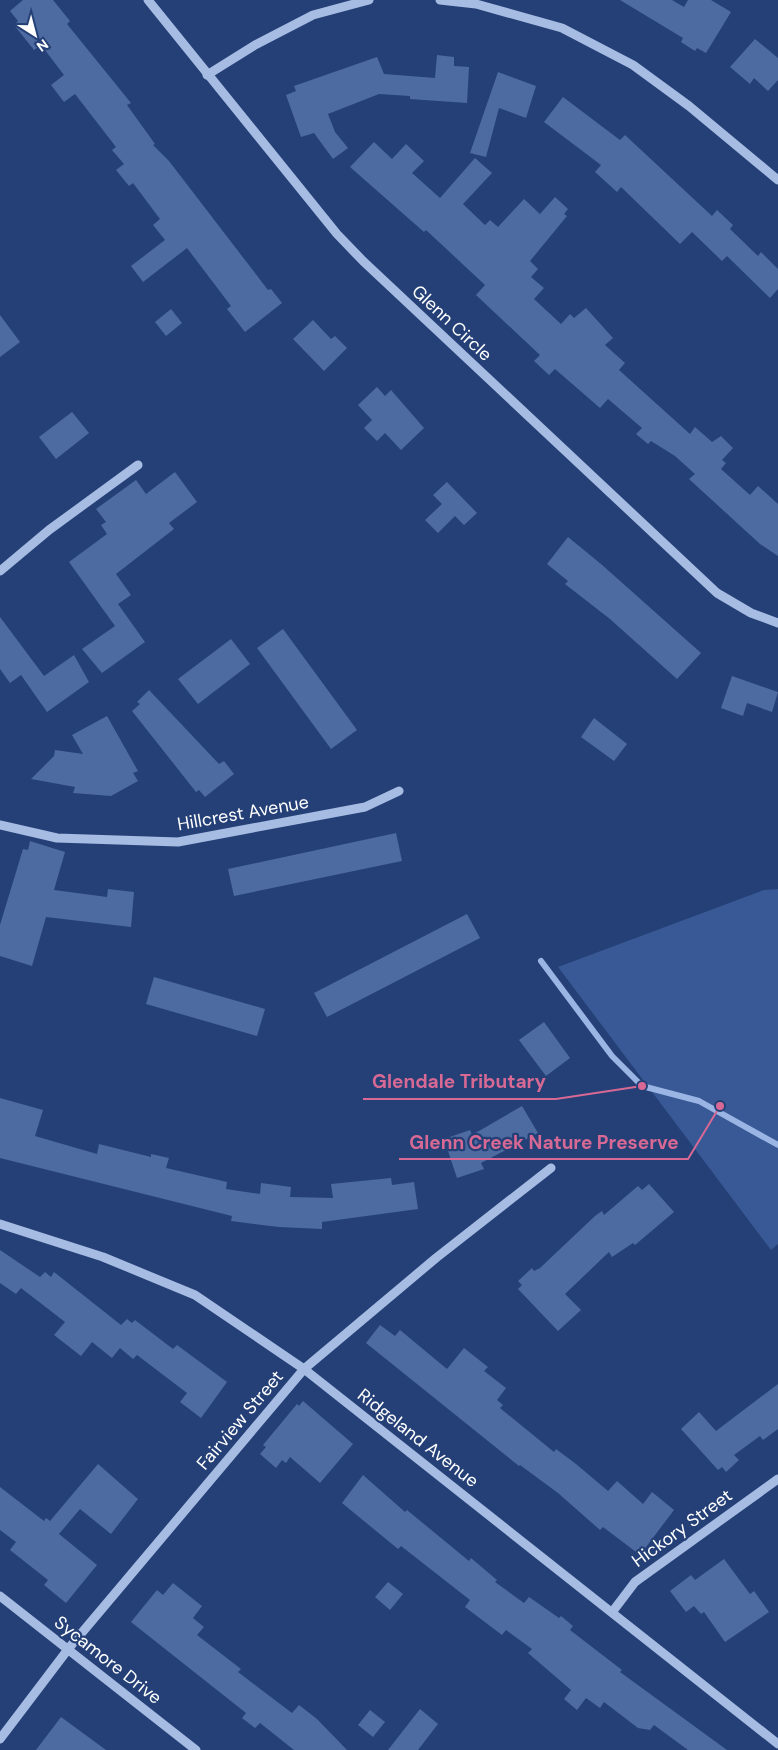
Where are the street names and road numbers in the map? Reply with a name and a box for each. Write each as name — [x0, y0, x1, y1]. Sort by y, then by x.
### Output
street label: Glenn Circle — [407, 280, 497, 366]
street label: Hillcrest Avenue — [175, 790, 311, 836]
street label: Fairview Street — [191, 1365, 289, 1475]
street label: Ridgeland Avenue — [352, 1383, 484, 1493]
street label: Hickory Street — [627, 1483, 737, 1573]
street label: Sycamore Drive — [49, 1610, 167, 1710]

